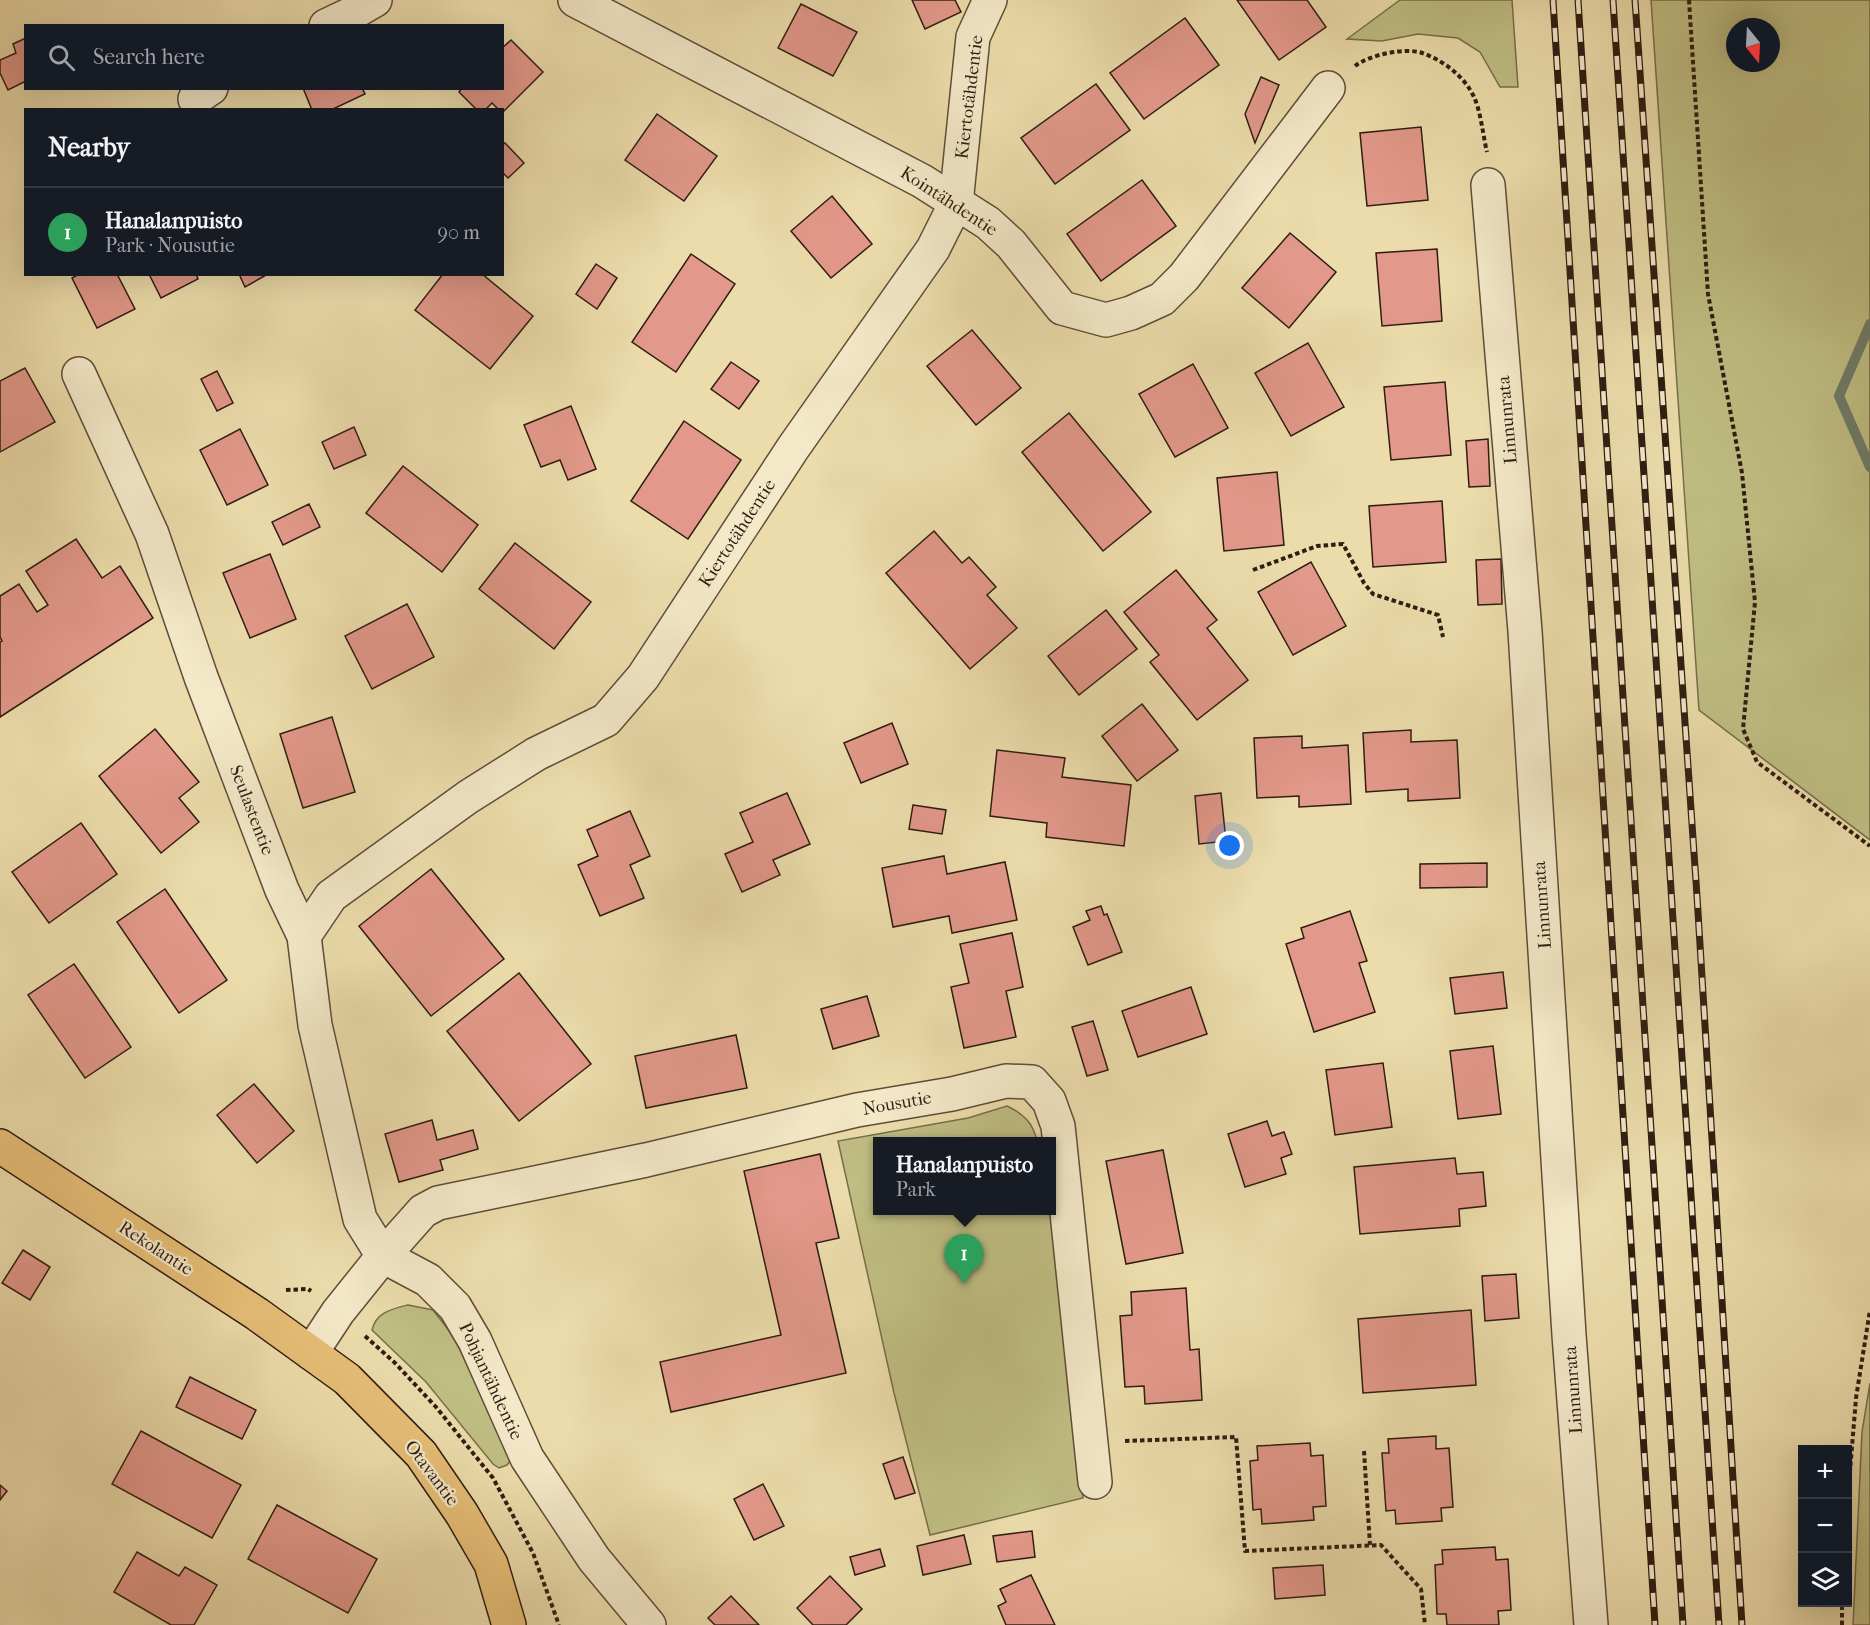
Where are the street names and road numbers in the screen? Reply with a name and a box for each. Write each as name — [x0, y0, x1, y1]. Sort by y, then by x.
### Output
street label: Kiertotähdentie — [951, 34, 988, 160]
street label: Kointähdentie — [896, 162, 1001, 241]
street label: Linnunrata — [1493, 374, 1522, 465]
street label: Kiertotähdentie — [695, 475, 780, 591]
street label: Seulastentie — [225, 762, 278, 858]
street label: Linnunrata — [1529, 860, 1556, 950]
street label: Nousutie — [861, 1087, 933, 1120]
street label: Rekolantie — [115, 1217, 197, 1280]
street label: Pohjantähdentie — [454, 1319, 527, 1443]
street label: Linnunrata — [1560, 1345, 1587, 1435]
street label: Otavantie — [400, 1436, 463, 1510]

